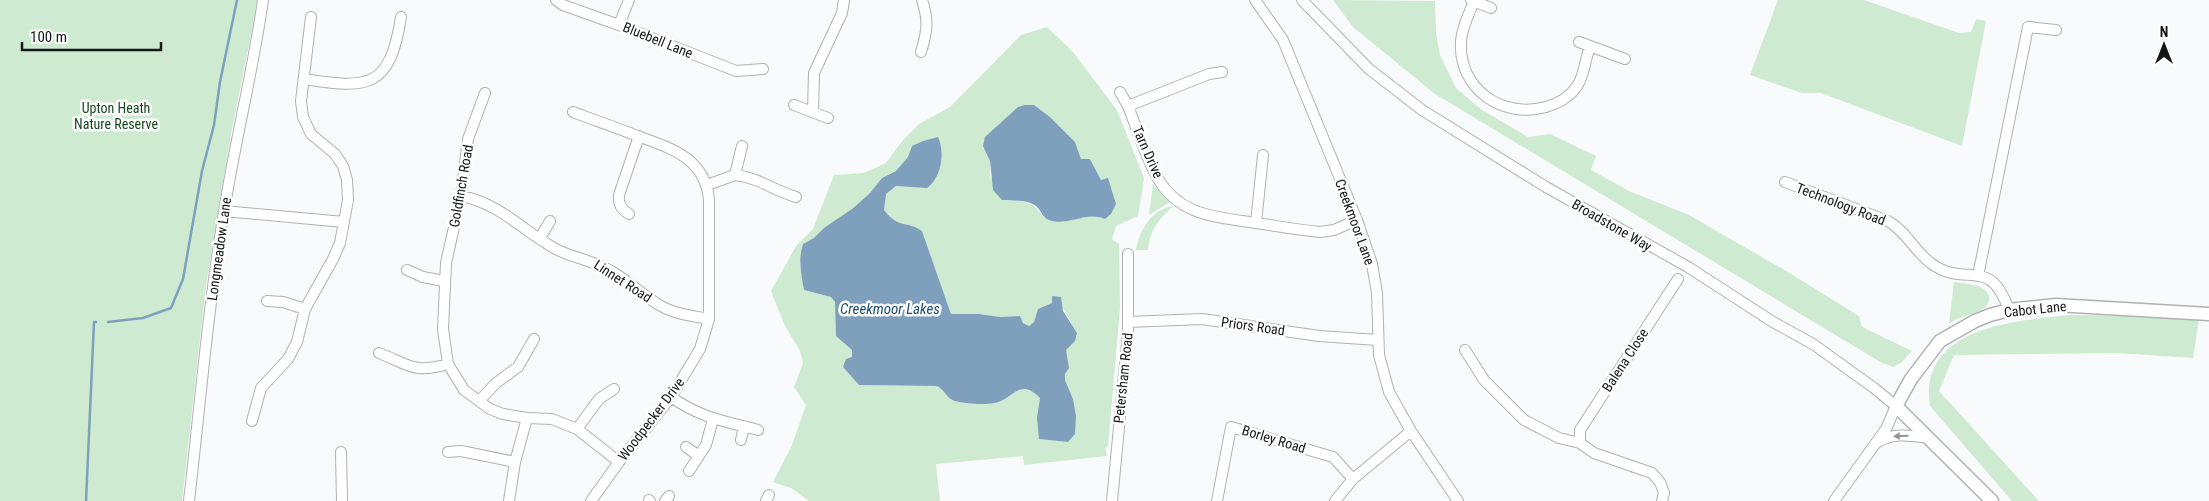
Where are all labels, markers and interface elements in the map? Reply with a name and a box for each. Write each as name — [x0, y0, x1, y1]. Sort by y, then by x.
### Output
street label: Bluebell Lane — [621, 19, 696, 61]
scale bar — [22, 20, 161, 52]
north arrow — [2139, 20, 2189, 70]
text: N — [2160, 24, 2168, 40]
text: 100 m — [30, 28, 67, 46]
park label: Upton Heath Nature Reserve — [74, 100, 158, 132]
street label: Tarn Drive — [1129, 123, 1167, 181]
street label: Goldfinch Road — [446, 143, 476, 229]
street label: Creekmoor Lane — [1332, 177, 1378, 268]
street label: Technology Road — [1794, 180, 1888, 228]
street label: Longmeadow Lane — [204, 196, 234, 302]
street label: Broadstone Way — [1569, 196, 1655, 254]
street label: Linnet Road — [591, 256, 655, 306]
street label: Cabot Lane — [2003, 298, 2067, 320]
water label: Creekmoor Lakes — [840, 300, 940, 318]
street label: Priors Road — [1220, 314, 1286, 338]
street label: Balena Close — [1599, 325, 1652, 395]
street label: Petersham Road — [1110, 332, 1136, 424]
street label: Woodpecker Drive — [615, 374, 688, 464]
street label: Borley Road — [1240, 422, 1308, 456]
one-way arrow — [1893, 432, 1909, 440]

